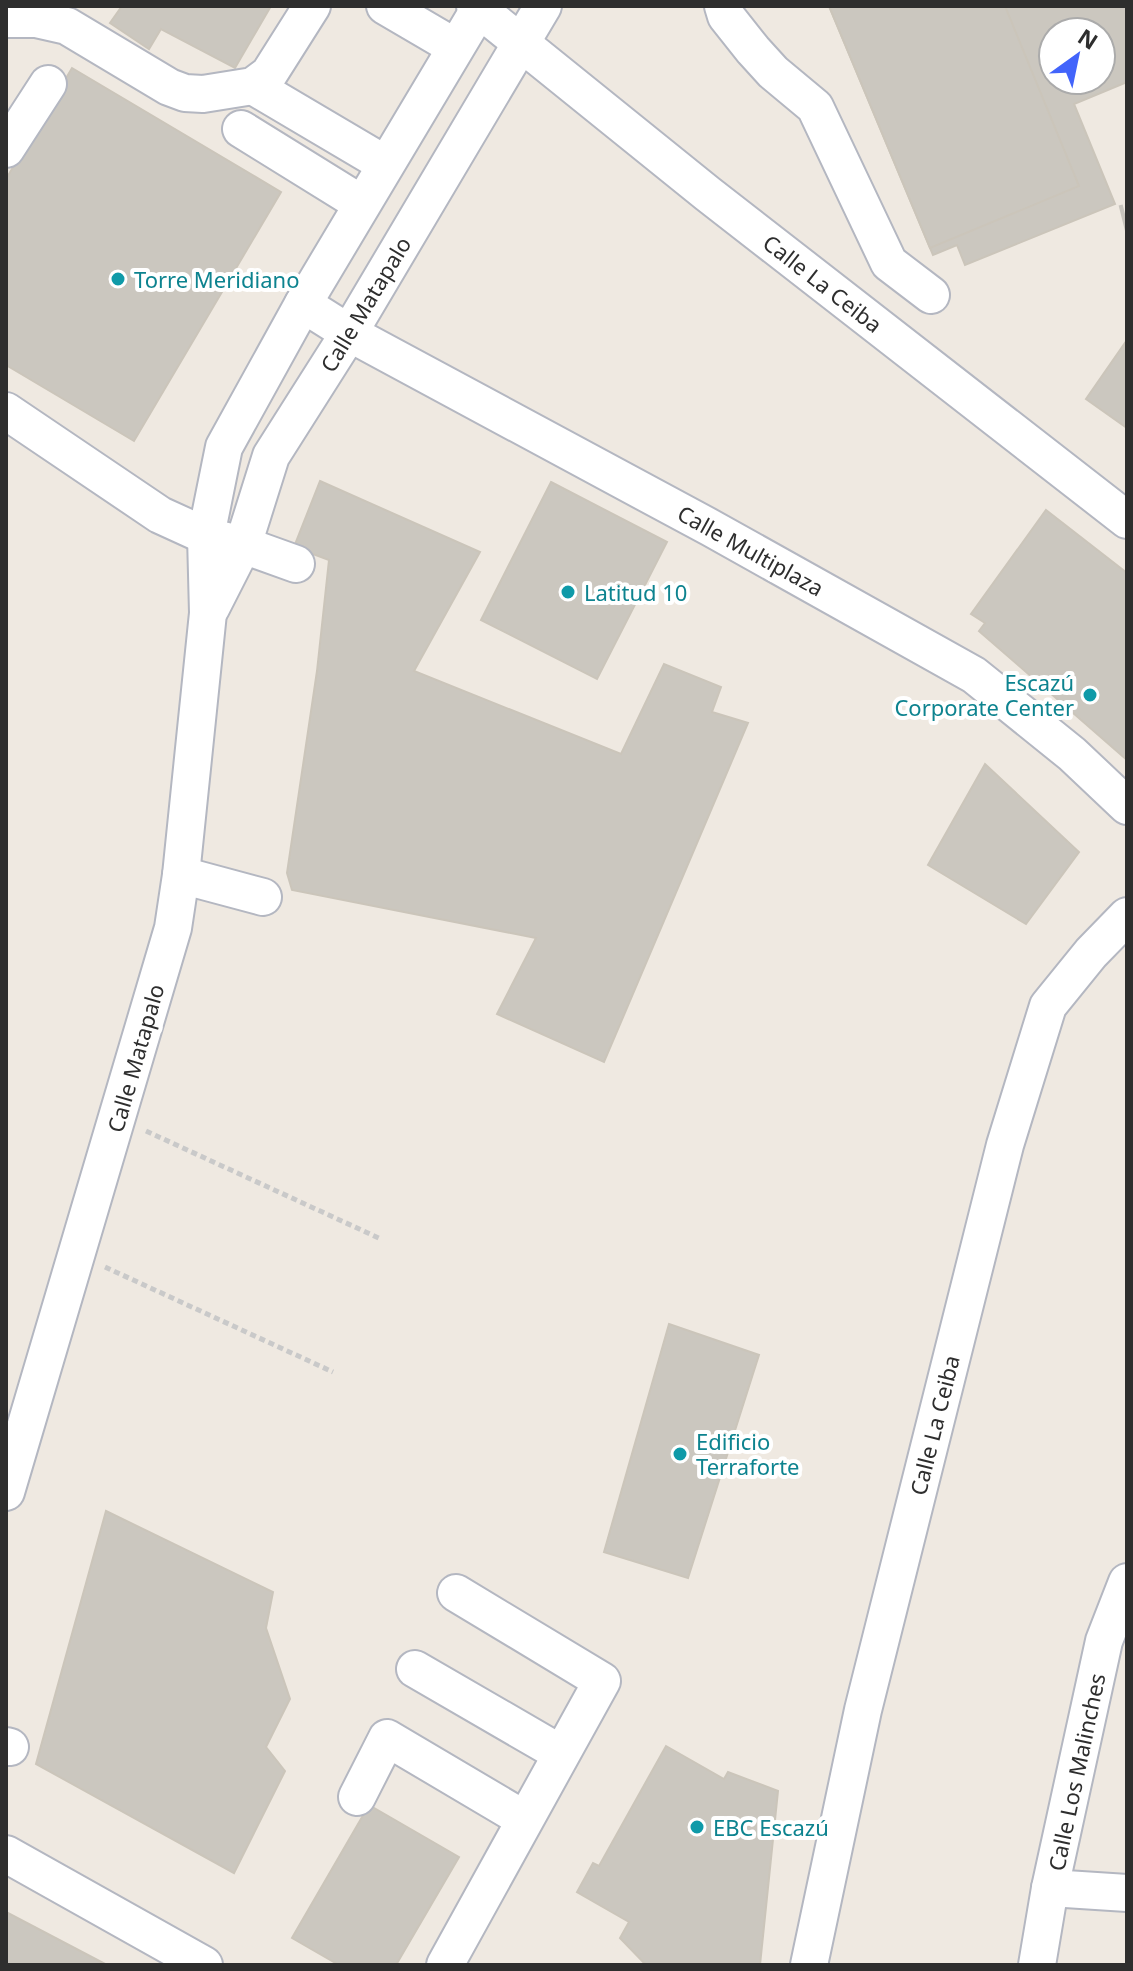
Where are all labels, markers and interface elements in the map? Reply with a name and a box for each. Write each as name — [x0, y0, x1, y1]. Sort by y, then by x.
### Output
north arrow — [1037, 16, 1117, 96]
text: N — [1073, 21, 1104, 56]
street label: Calle La Ceiba — [757, 227, 889, 339]
street label: Calle Matapalo — [313, 231, 417, 377]
place label: Torre Meridiano — [134, 264, 299, 294]
marker: Torre Meridiano — [109, 270, 127, 288]
street label: Calle Multiplaza — [673, 497, 829, 603]
place label: Latitud 10 — [584, 577, 687, 607]
marker: Latitud 10 — [559, 583, 577, 601]
place label: Escazú Corporate Center — [894, 667, 1074, 722]
marker: Escazú Corporate Center — [1081, 686, 1099, 704]
street label: Calle Matapalo — [99, 980, 171, 1136]
street label: Calle La Ceiba — [902, 1352, 966, 1498]
place label: Edificio Terraforte — [696, 1426, 800, 1481]
marker: Edificio Terraforte — [671, 1445, 689, 1463]
street label: Calle Los Malinches — [1040, 1670, 1112, 1874]
place label: EBC Escazú — [713, 1812, 829, 1842]
marker: EBC Escazú — [688, 1818, 706, 1836]

